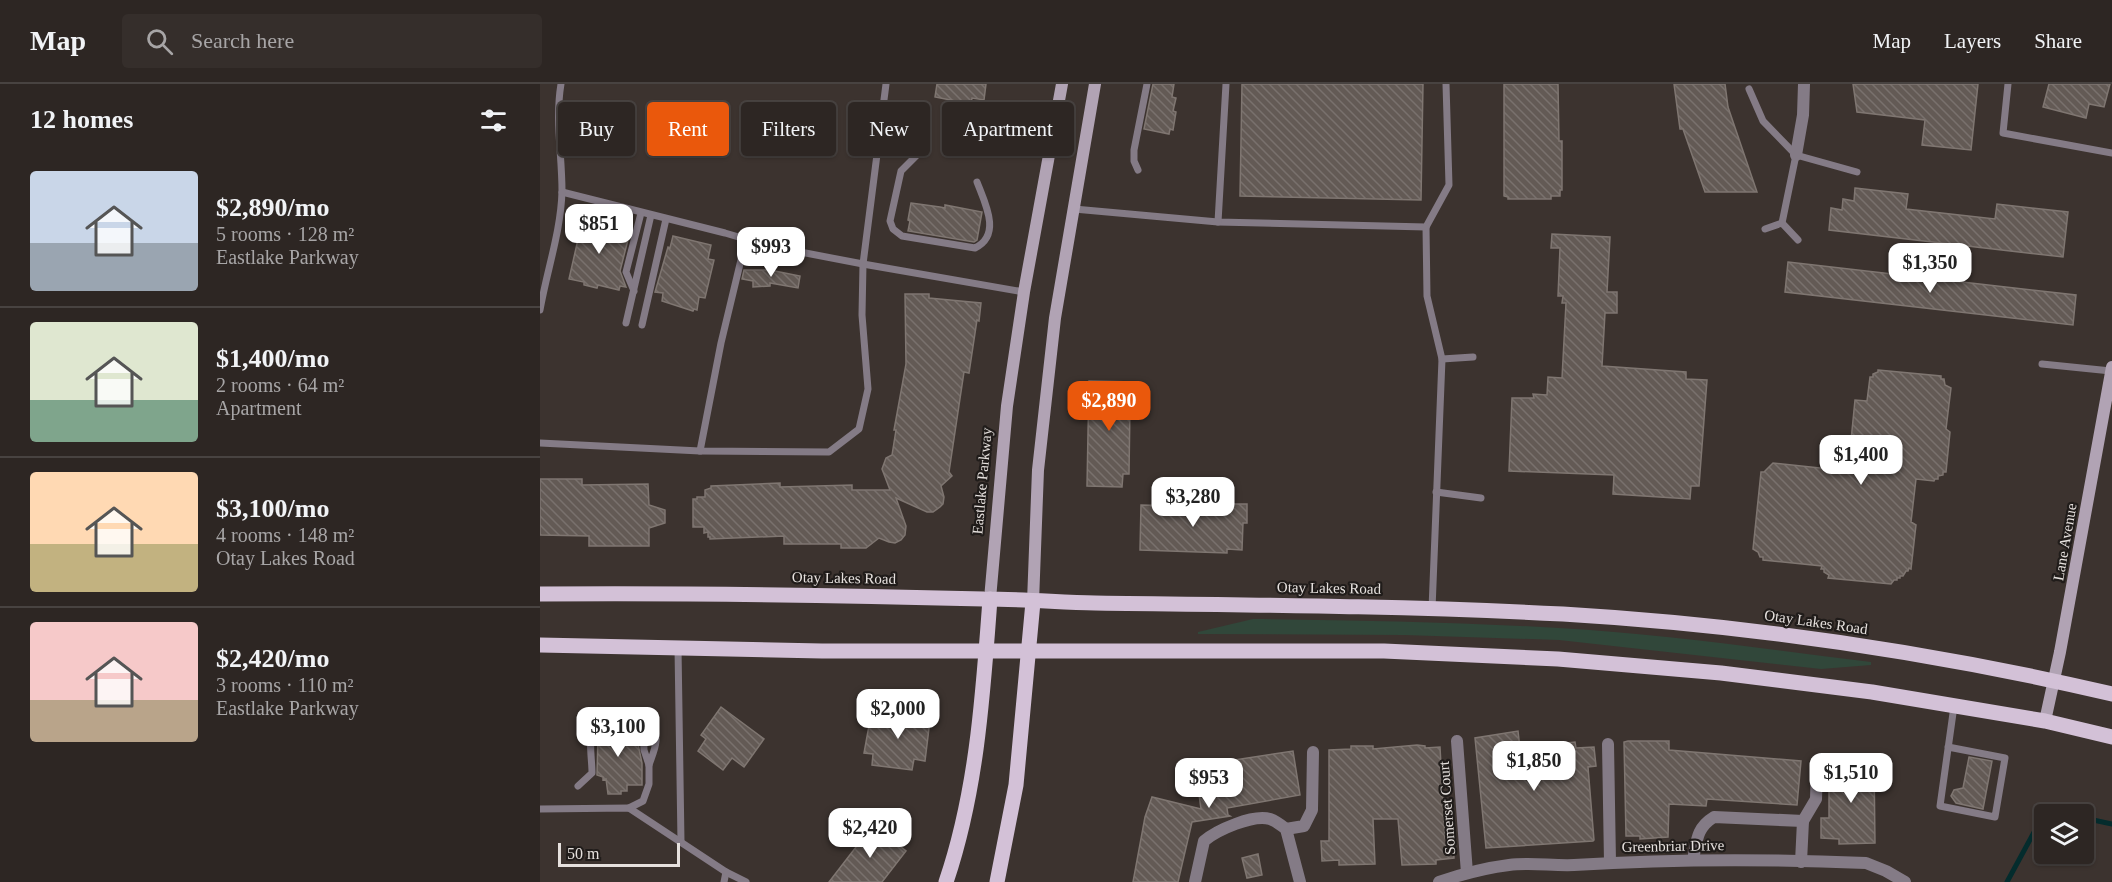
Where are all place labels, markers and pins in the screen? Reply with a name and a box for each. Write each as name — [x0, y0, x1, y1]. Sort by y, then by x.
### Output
pin: $851 — [563, 204, 635, 255]
pin: $993 — [735, 227, 807, 278]
pin: $1,350 — [1881, 243, 1979, 294]
pin: $2,890 — [1060, 381, 1158, 432]
pin: $1,400 — [1812, 435, 1910, 486]
pin: $3,280 — [1144, 477, 1242, 528]
pin: $2,000 — [849, 689, 947, 740]
pin: $3,100 — [569, 707, 667, 758]
pin: $1,850 — [1485, 741, 1583, 792]
pin: $1,510 — [1802, 753, 1900, 804]
pin: $953 — [1173, 758, 1245, 809]
pin: $2,420 — [821, 808, 919, 859]

